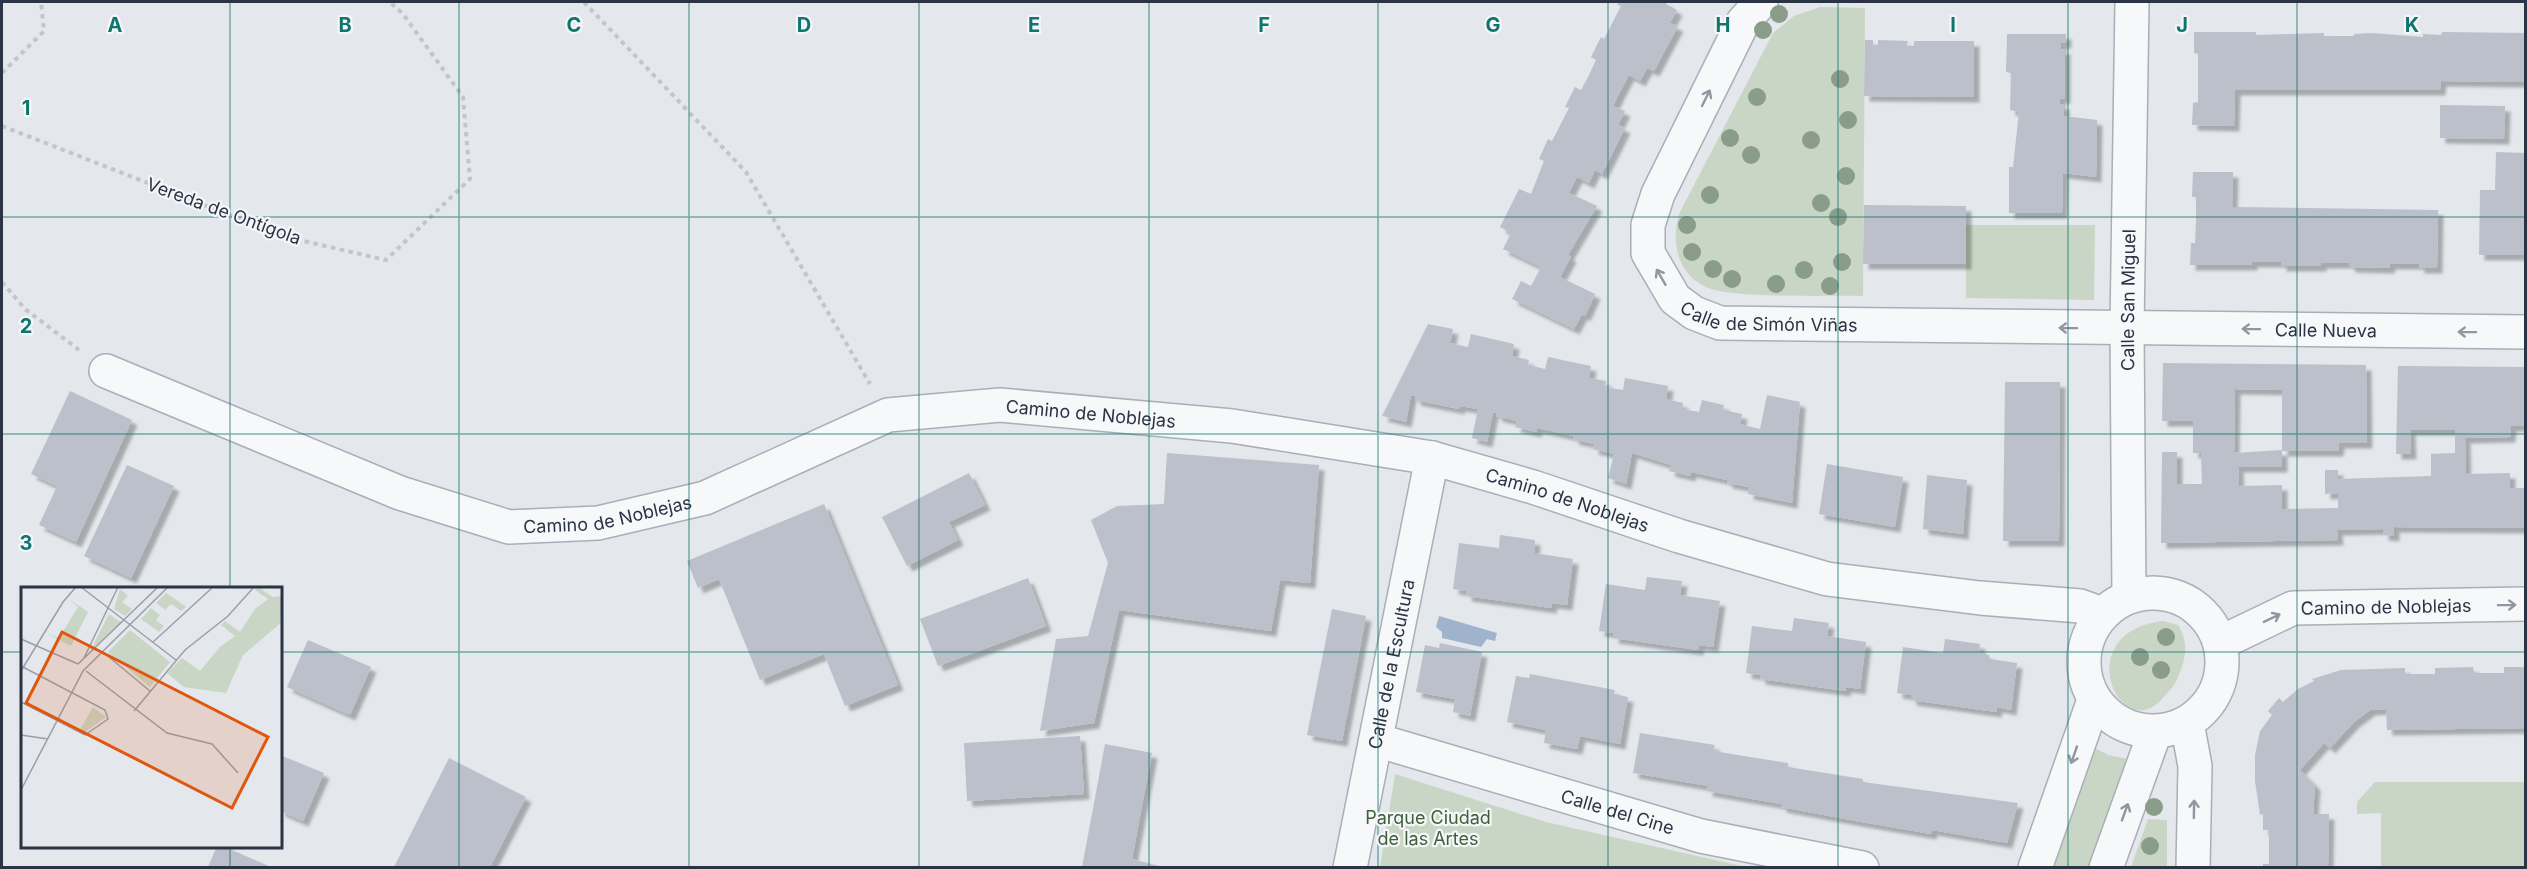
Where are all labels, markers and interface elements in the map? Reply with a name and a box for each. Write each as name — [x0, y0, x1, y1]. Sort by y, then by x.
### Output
text: A — [108, 13, 123, 37]
text: B — [338, 13, 352, 37]
text: C — [567, 13, 581, 37]
text: D — [797, 13, 811, 37]
text: E — [1028, 13, 1040, 37]
text: F — [1258, 13, 1270, 37]
text: G — [1485, 13, 1501, 37]
text: H — [1716, 13, 1730, 37]
text: I — [1950, 13, 1956, 37]
text: J — [2176, 13, 2188, 37]
text: K — [2405, 13, 2419, 37]
one-way arrow — [1701, 89, 1712, 107]
text: 1 — [22, 96, 30, 120]
street label: Vereda de Ontígola — [144, 173, 304, 249]
street label: Calle San Miguel — [2116, 229, 2139, 371]
one-way arrow — [1655, 269, 1667, 286]
street label: Calle de Simón Viñas — [1677, 296, 1858, 335]
text: 2 — [20, 314, 32, 338]
street label: Calle Nueva — [2275, 319, 2377, 341]
one-way arrow — [2059, 322, 2079, 334]
one-way arrow — [2242, 323, 2262, 334]
one-way arrow — [2458, 326, 2478, 337]
street label: Camino de Noblejas — [1005, 395, 1177, 431]
street label: Camino de Noblejas — [1483, 463, 1652, 536]
street label: Camino de Noblejas — [523, 491, 694, 537]
text: 3 — [20, 531, 32, 555]
street label: Calle de la Escultura — [1364, 577, 1418, 751]
inset map — [21, 587, 282, 848]
street label: Camino de Noblejas — [2300, 594, 2472, 618]
one-way arrow — [2497, 599, 2517, 611]
one-way arrow — [2263, 611, 2281, 623]
one-way arrow — [2068, 745, 2079, 764]
street label: Calle del Cine — [1559, 785, 1677, 838]
one-way arrow — [2188, 800, 2200, 820]
one-way arrow — [2121, 803, 2132, 822]
park label: Parque Ciudad de las Artes — [1365, 807, 1491, 849]

